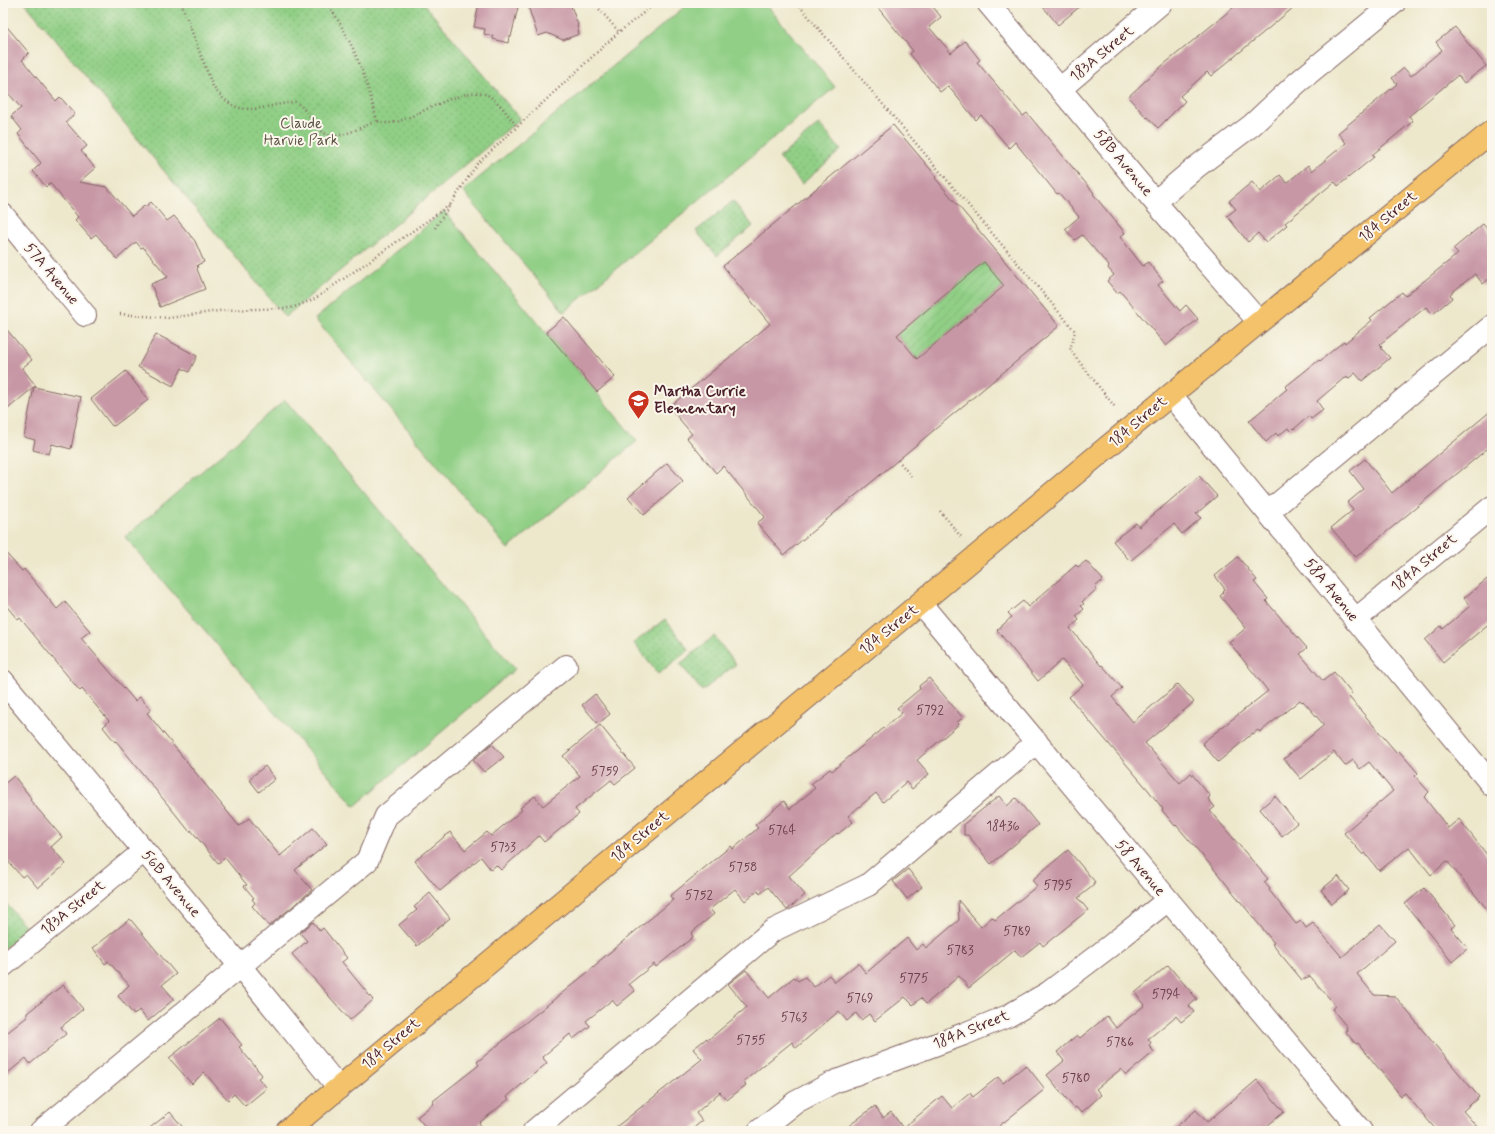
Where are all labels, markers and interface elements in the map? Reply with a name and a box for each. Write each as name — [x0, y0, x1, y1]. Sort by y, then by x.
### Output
street label: 183A Street — [1066, 21, 1138, 87]
park label: Claude Harvie Park — [264, 114, 338, 151]
street label: 58B Avenue — [1089, 125, 1157, 201]
street label: 184 Street — [1354, 186, 1422, 247]
street label: 57A Avenue — [19, 239, 83, 310]
place label: Martha Currie Elementary — [654, 382, 746, 419]
school or university icon: Martha Currie Elementary — [625, 388, 651, 421]
street label: 184 Street — [1104, 391, 1172, 452]
street label: 184A Street — [1387, 529, 1461, 597]
street label: 58A Avenue — [1299, 554, 1363, 626]
street label: 184 Street — [855, 600, 923, 660]
house number: 5792 — [916, 702, 944, 719]
house number: 5759 — [591, 763, 619, 780]
street label: 184 Street — [606, 806, 674, 867]
house number: 18436 — [986, 818, 1020, 835]
house number: 5764 — [768, 822, 796, 839]
street label: 58 Avenue — [1110, 835, 1170, 901]
house number: 5733 — [490, 839, 516, 856]
street label: 56B Avenue — [137, 846, 205, 922]
house number: 5758 — [729, 859, 757, 876]
street label: 183A Street — [36, 876, 110, 940]
house number: 5795 — [1044, 877, 1073, 894]
house number: 5752 — [685, 887, 714, 904]
house number: 5789 — [1003, 923, 1031, 940]
house number: 5783 — [946, 942, 974, 959]
house number: 5775 — [899, 970, 929, 987]
house number: 5794 — [1152, 986, 1181, 1003]
house number: 5769 — [847, 990, 873, 1007]
street label: 184A Street — [930, 1006, 1012, 1054]
house number: 5763 — [781, 1009, 807, 1026]
street label: 184 Street — [357, 1013, 425, 1074]
house number: 5755 — [736, 1032, 766, 1049]
house number: 5786 — [1106, 1034, 1134, 1051]
house number: 5780 — [1062, 1070, 1090, 1087]

